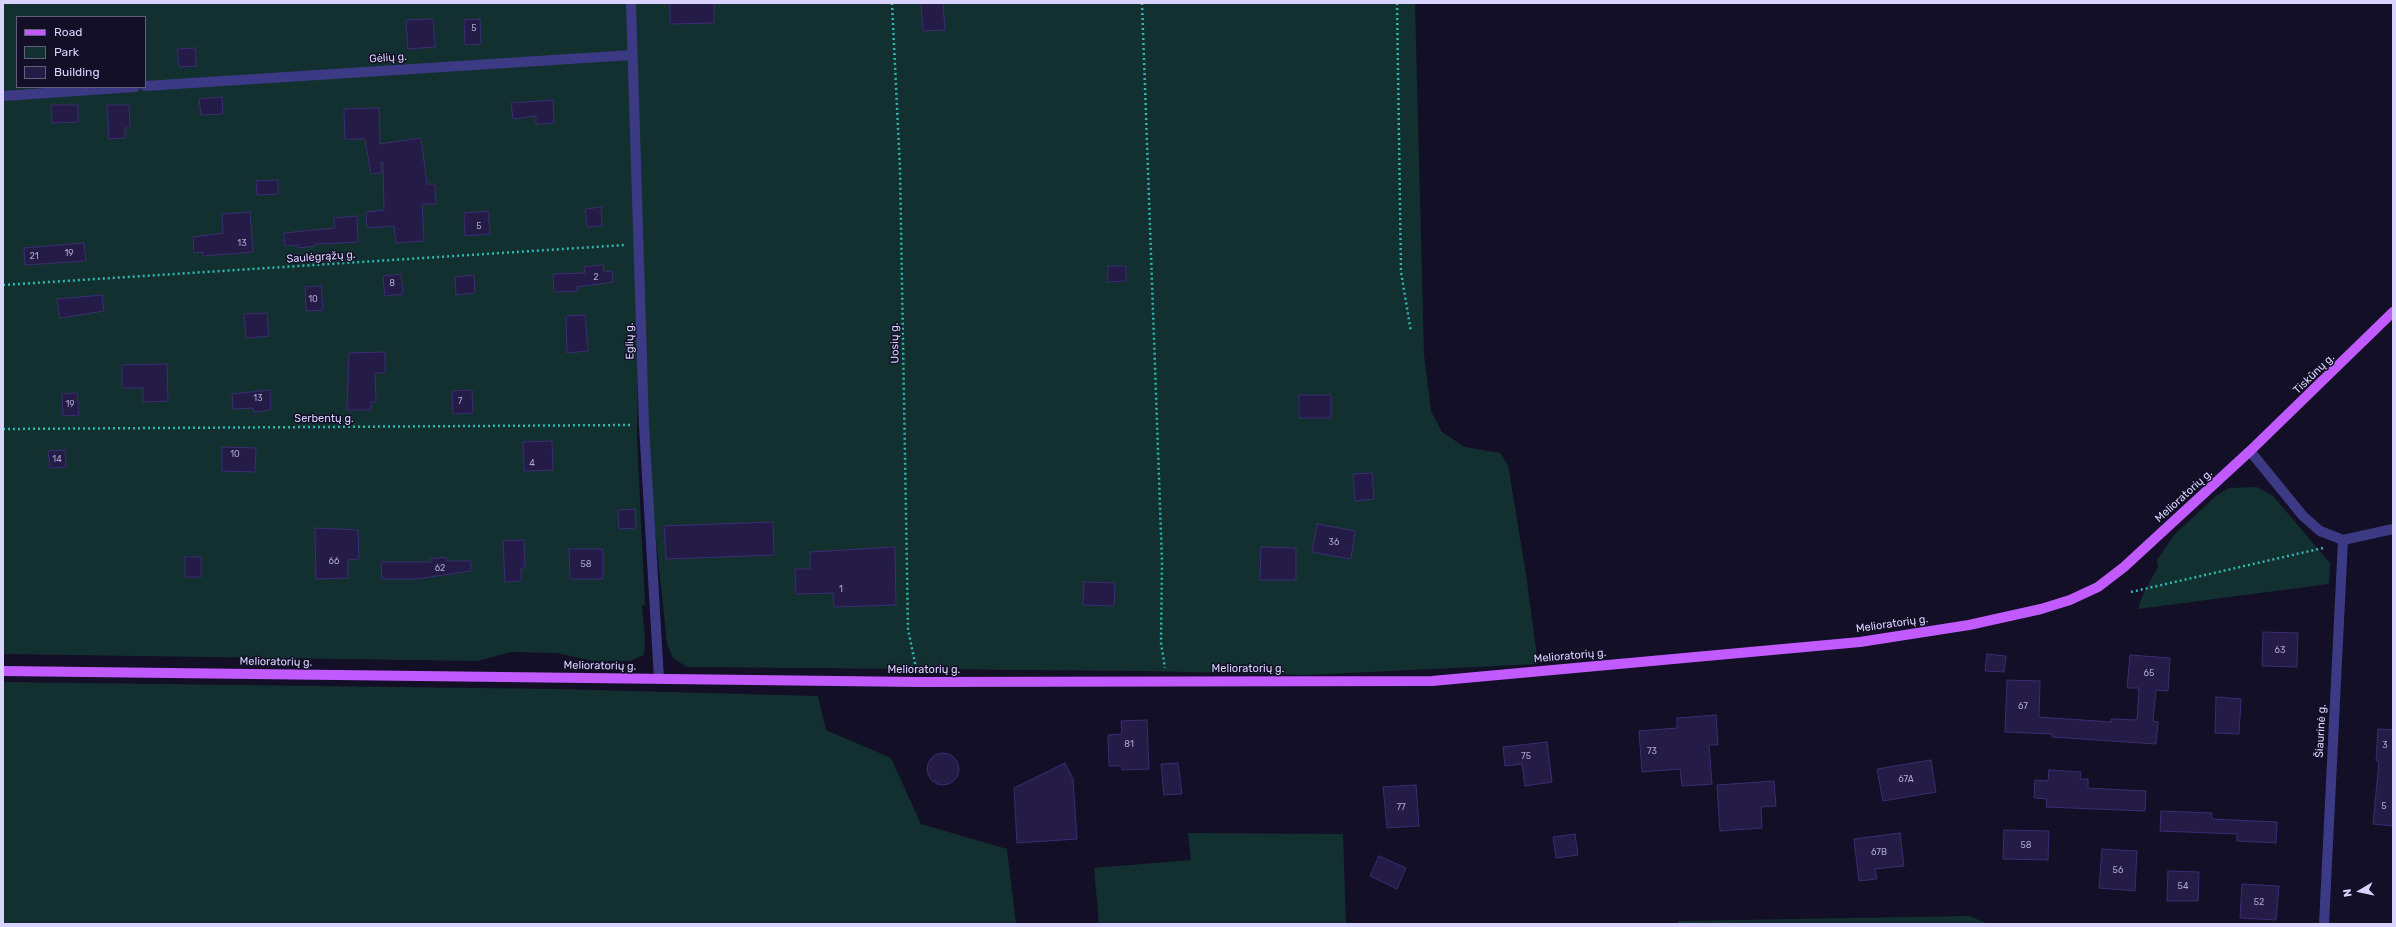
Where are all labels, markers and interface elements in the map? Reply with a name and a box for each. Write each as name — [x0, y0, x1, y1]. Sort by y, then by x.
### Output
legend — [16, 16, 146, 88]
house number: 5 — [471, 23, 477, 33]
text: Road — [54, 25, 82, 39]
text: Park — [54, 45, 79, 59]
street label: Gėlių g. — [369, 50, 407, 66]
text: Building — [54, 65, 100, 79]
house number: 5 — [476, 221, 482, 231]
house number: 13 — [237, 238, 247, 248]
house number: 19 — [64, 248, 74, 258]
street label: Saulėgrąžų g. — [286, 248, 356, 266]
house number: 21 — [29, 251, 39, 261]
house number: 2 — [593, 272, 599, 282]
house number: 8 — [389, 278, 395, 288]
house number: 10 — [308, 294, 318, 304]
street label: Eglių g. — [623, 322, 637, 360]
street label: Uosių g. — [888, 322, 902, 364]
street label: Tiskūnų g. — [2291, 351, 2337, 397]
house number: 13 — [253, 393, 263, 403]
house number: 7 — [458, 396, 462, 406]
house number: 19 — [65, 399, 75, 409]
street label: Serbentų g. — [294, 412, 354, 426]
house number: 10 — [230, 449, 240, 459]
house number: 14 — [52, 454, 62, 464]
house number: 4 — [529, 458, 535, 468]
street label: Melioratorių g. — [2153, 467, 2215, 525]
house number: 36 — [1329, 537, 1339, 547]
house number: 66 — [329, 556, 339, 566]
house number: 58 — [580, 559, 592, 569]
house number: 62 — [435, 563, 445, 573]
house number: 1 — [839, 584, 843, 594]
street label: Melioratorių g. — [1855, 612, 1929, 636]
house number: 63 — [2275, 645, 2285, 655]
street label: Melioratorių g. — [1533, 646, 1607, 666]
street label: Melioratorių g. — [240, 655, 312, 669]
street label: Melioratorių g. — [564, 659, 636, 673]
street label: Melioratorių g. — [1212, 662, 1284, 676]
street label: Melioratorių g. — [888, 663, 960, 677]
house number: 65 — [2144, 668, 2154, 678]
house number: 67 — [2018, 701, 2028, 711]
street label: Šiaurinė g. — [2313, 704, 2329, 758]
house number: 81 — [1124, 739, 1134, 749]
house number: 3 — [2382, 740, 2388, 750]
house number: 73 — [1647, 746, 1657, 756]
house number: 75 — [1521, 751, 1531, 761]
house number: 67A — [1898, 774, 1914, 784]
house number: 5 — [2381, 801, 2387, 811]
house number: 77 — [1396, 802, 1406, 812]
house number: 58 — [2020, 840, 2032, 850]
house number: 67B — [1871, 847, 1887, 857]
house number: 56 — [2113, 865, 2123, 875]
north arrow — [2340, 871, 2380, 911]
house number: 54 — [2178, 881, 2188, 891]
text: N — [2341, 888, 2355, 898]
house number: 52 — [2254, 897, 2264, 907]

